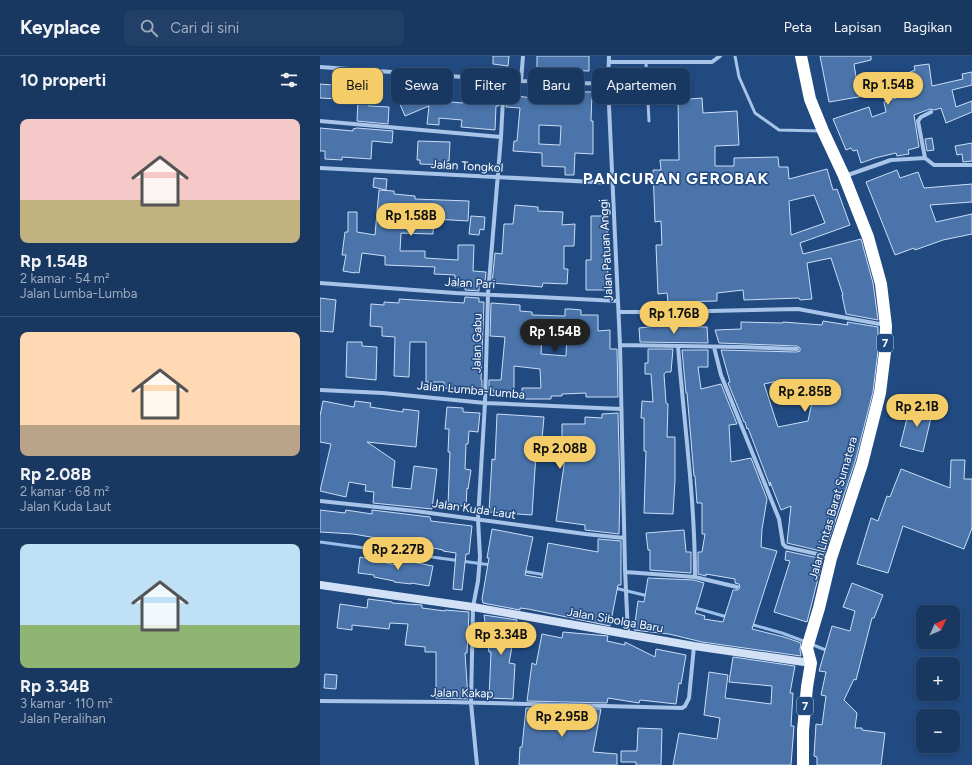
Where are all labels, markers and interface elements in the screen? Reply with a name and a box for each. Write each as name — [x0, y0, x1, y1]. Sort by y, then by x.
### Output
search box — [124, 10, 404, 46]
text: Keyplace — [20, 16, 100, 39]
icon: search — [138, 17, 160, 39]
text: Cari di sini — [170, 19, 239, 37]
text: Peta — [784, 19, 812, 36]
text: Lapisan — [834, 19, 881, 36]
text: Bagikan — [903, 19, 952, 36]
chip: Beli — [332, 68, 383, 104]
chip: Sewa — [391, 68, 453, 104]
chip: Filter — [461, 68, 520, 104]
chip: Baru — [528, 68, 584, 104]
chip: Apartemen — [592, 68, 690, 104]
icon: filters — [278, 69, 300, 91]
text: 10 properti — [20, 70, 106, 90]
pin: Rp 1.54B — [847, 72, 929, 106]
text: Rp 1.54B — [862, 77, 914, 92]
icon: home — [124, 145, 196, 217]
street label: Jalan Tongkol — [430, 157, 504, 175]
district label: PANCURAN GEROBAK — [583, 169, 769, 188]
street label: Jalan Patuan Anggi — [596, 199, 616, 301]
pin: Rp 1.58B — [370, 203, 452, 237]
text: Rp 1.58B — [385, 208, 437, 223]
text: Rp 1.54B — [20, 251, 88, 271]
text: 2 kamar · 54 m² — [20, 271, 110, 286]
street label: Jalan Pari — [444, 275, 496, 291]
text: Jalan Lumba-Lumba — [20, 286, 137, 301]
pin: Rp 1.76B — [633, 301, 715, 335]
text: Rp 1.76B — [649, 306, 699, 321]
street label: Jalan Gabu — [469, 313, 485, 373]
pin: Rp 1.54B — [514, 319, 596, 353]
text: Rp 1.54B — [529, 324, 581, 339]
road number: 7 — [877, 334, 893, 352]
icon: home — [124, 358, 196, 430]
street label: Jalan Lumba-Lumba — [416, 378, 526, 402]
pin: Rp 2.85B — [764, 379, 846, 413]
text: Rp 2.85B — [778, 384, 832, 399]
pin: Rp 2.1B — [880, 394, 954, 428]
text: Rp 2.1B — [895, 399, 939, 414]
street label: Jalan Lintas Barat Sumatera — [806, 435, 860, 581]
pin: Rp 2.08B — [519, 436, 601, 470]
text: Rp 2.08B — [533, 441, 587, 456]
text: Rp 2.08B — [20, 464, 91, 484]
text: 2 kamar · 68 m² — [20, 484, 109, 499]
street label: Jalan Kuda Laut — [431, 496, 517, 522]
text: Jalan Kuda Laut — [20, 499, 111, 514]
pin: Rp 2.27B — [357, 537, 439, 571]
text: Rp 2.27B — [372, 542, 424, 557]
icon: home — [124, 570, 196, 642]
street label: Jalan Sibolga Baru — [566, 605, 664, 635]
north arrow — [916, 605, 960, 649]
map controls — [916, 605, 960, 753]
pin: Rp 3.34B — [460, 622, 542, 656]
text: Rp 3.34B — [474, 627, 528, 642]
button: + — [916, 657, 960, 701]
text: Rp 3.34B — [20, 676, 90, 696]
street label: Jalan Kakap — [430, 685, 494, 701]
text: 3 kamar · 110 m² — [20, 696, 113, 711]
road number: 7 — [797, 697, 813, 715]
pin: Rp 2.95B — [521, 704, 603, 738]
text: Rp 2.95B — [535, 709, 589, 724]
button: − — [916, 709, 960, 753]
text: Jalan Peralihan — [20, 711, 106, 726]

